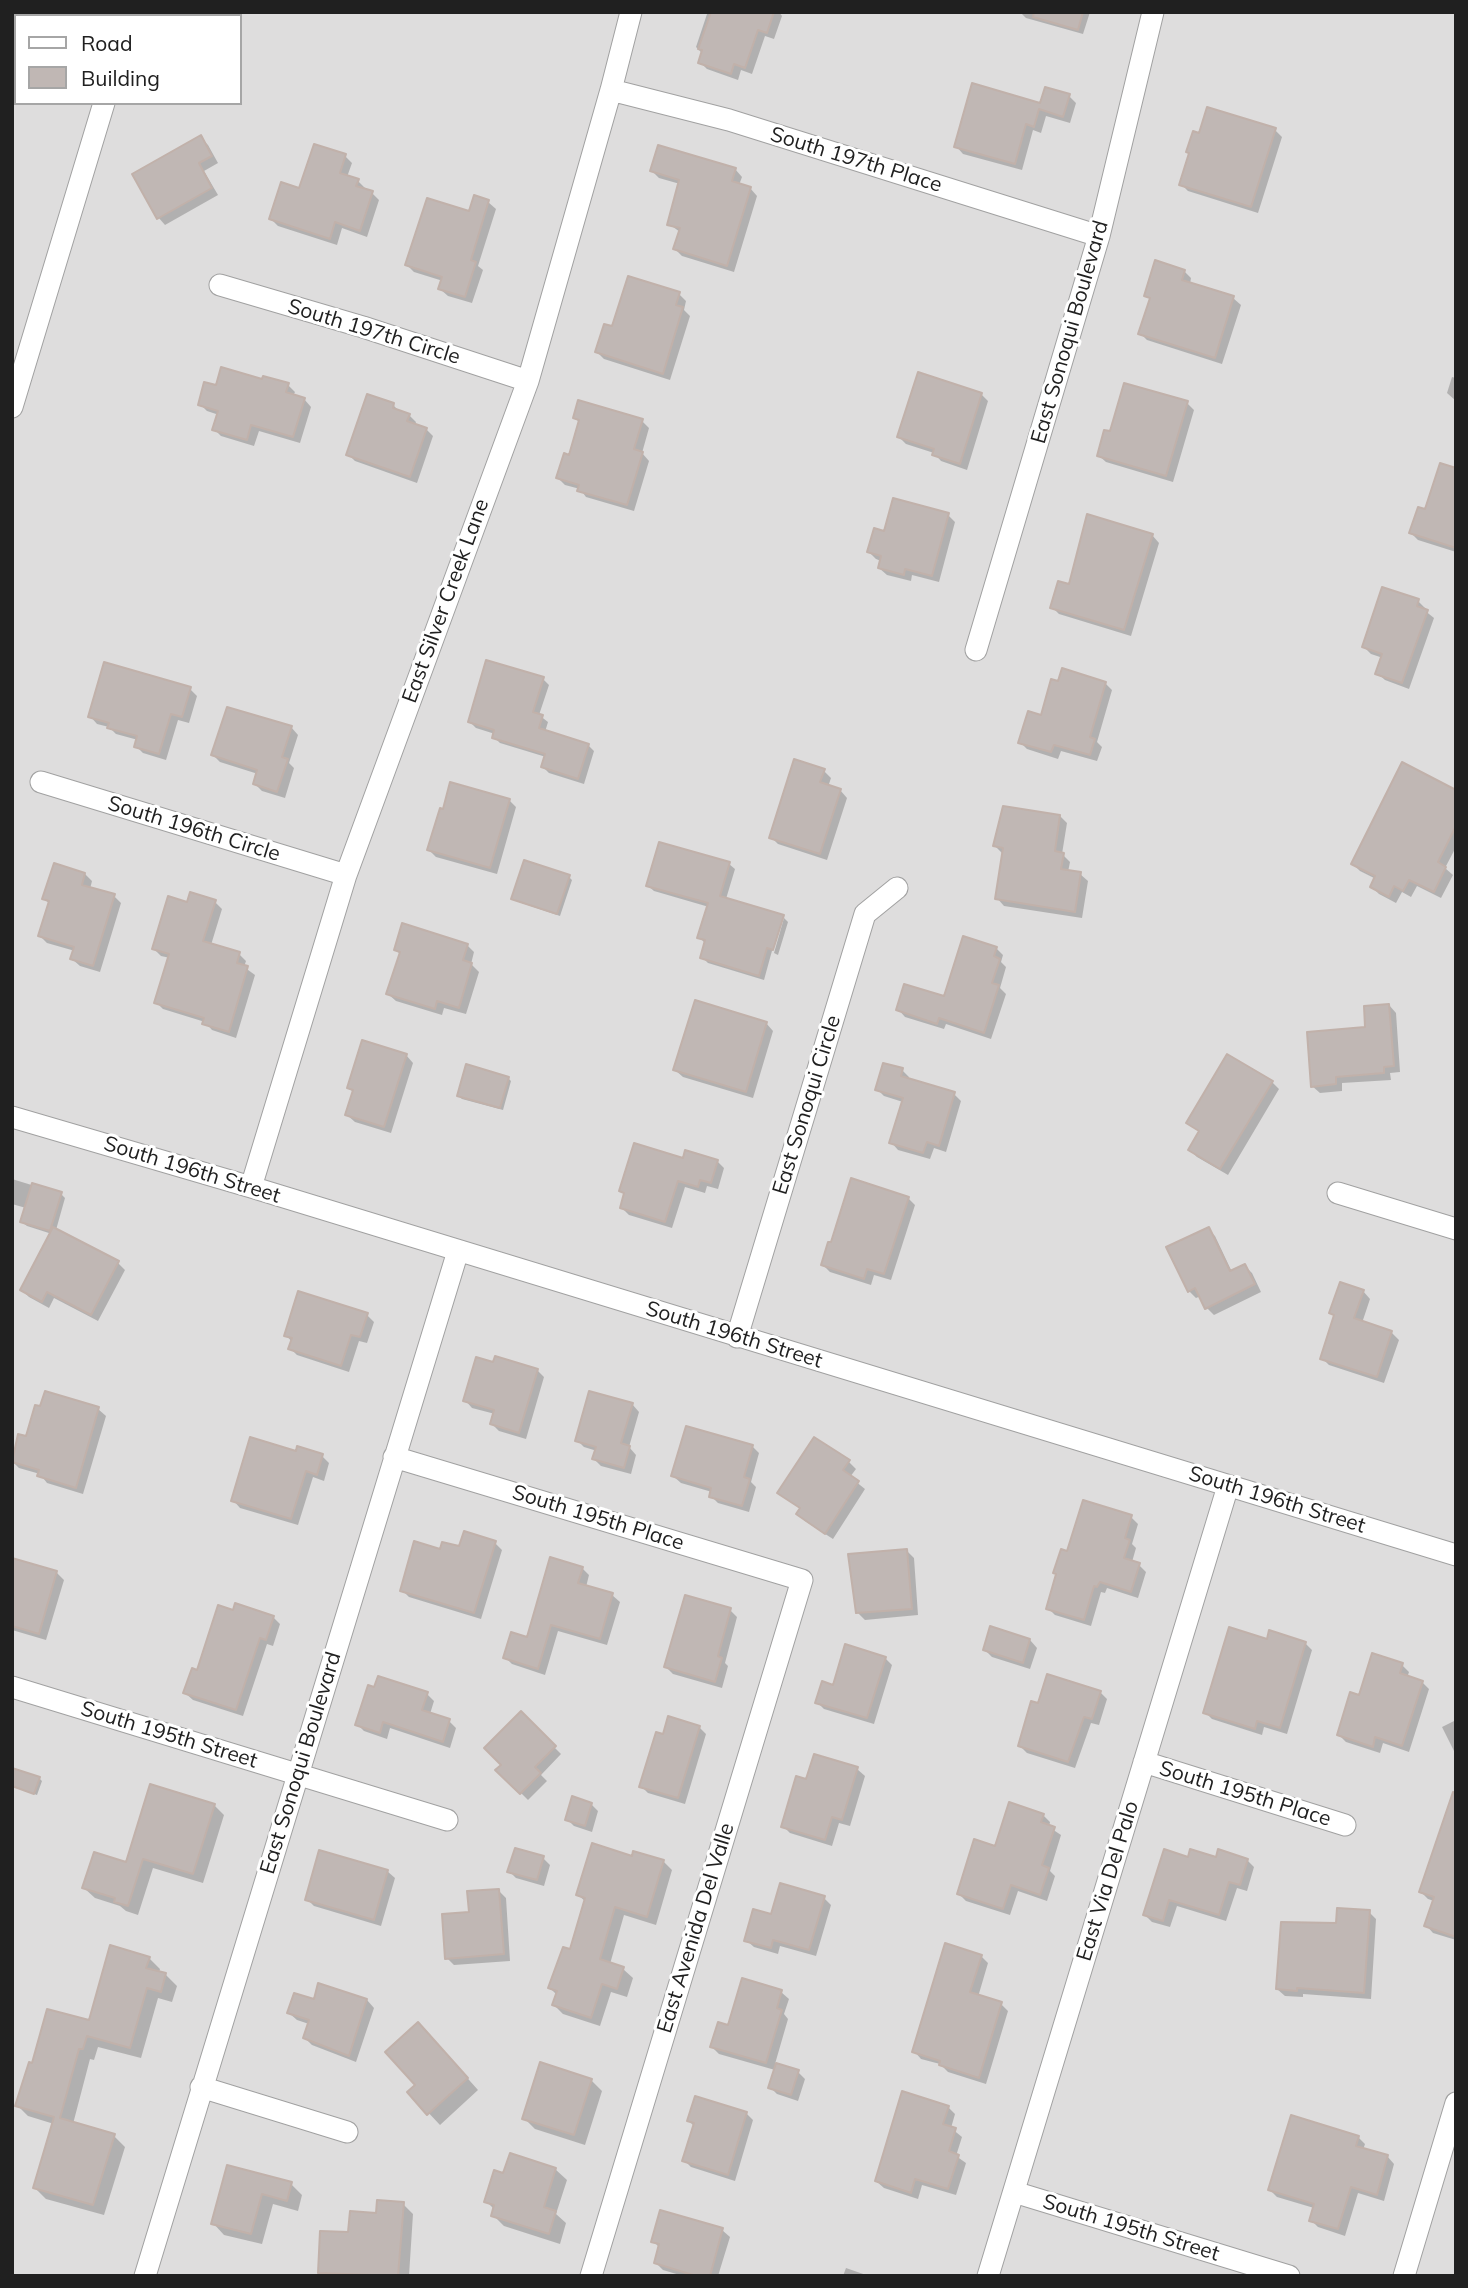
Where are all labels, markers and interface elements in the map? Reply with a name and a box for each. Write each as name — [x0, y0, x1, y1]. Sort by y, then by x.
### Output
legend — [14, 14, 242, 105]
text: Road — [81, 30, 132, 56]
text: Building — [81, 65, 160, 91]
street label: South 197th Place — [767, 122, 945, 198]
street label: East Sonoqui Boulevard — [1026, 218, 1114, 446]
street label: South 197th Circle — [285, 294, 463, 370]
street label: East Silver Creek Lane — [397, 496, 495, 706]
street label: South 196th Circle — [105, 791, 283, 867]
street label: East Sonoqui Circle — [768, 1012, 846, 1198]
street label: South 196th Street — [101, 1131, 283, 1209]
street label: South 196th Street — [643, 1296, 825, 1374]
street label: South 196th Street — [1186, 1461, 1368, 1539]
street label: South 195th Place — [509, 1480, 687, 1556]
street label: East Sonoqui Boulevard — [255, 1649, 347, 1877]
street label: South 195th Street — [78, 1696, 260, 1774]
street label: South 195th Place — [1156, 1756, 1334, 1832]
street label: East Via Del Palo — [1072, 1798, 1144, 1964]
street label: East Avenida Del Valle — [652, 1820, 740, 2036]
street label: South 195th Street — [1040, 2189, 1222, 2267]

